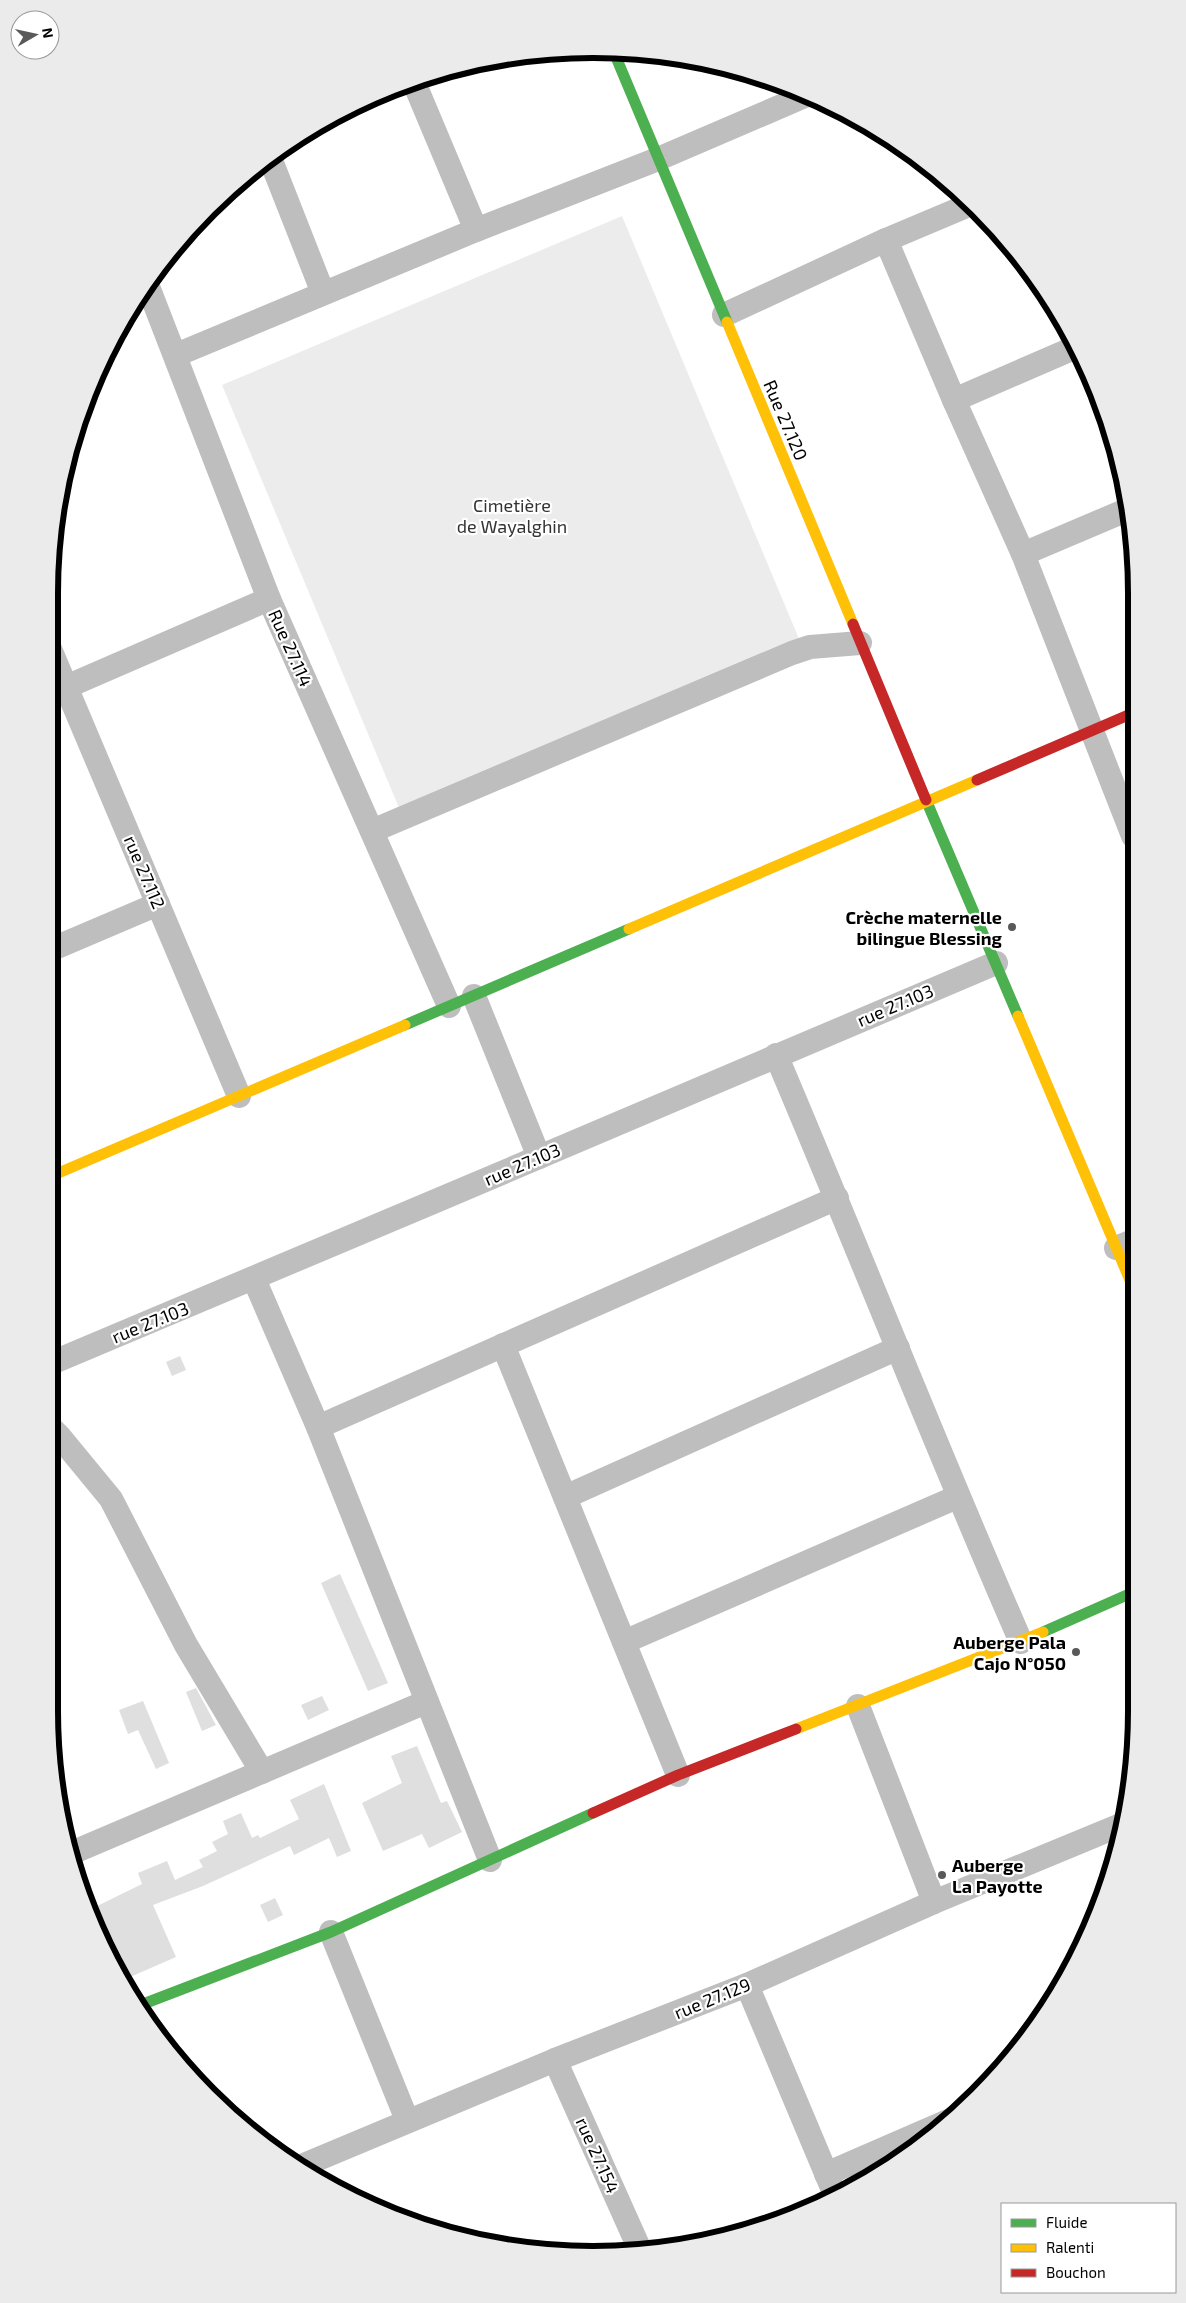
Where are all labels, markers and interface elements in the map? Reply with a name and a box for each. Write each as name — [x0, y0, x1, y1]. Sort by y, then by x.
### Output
north arrow — [10, 10, 60, 60]
text: N — [39, 27, 58, 39]
street label: Rue 27.120 — [759, 377, 813, 463]
park label: Cimetière de Wayalghin — [457, 494, 567, 537]
street label: Rue 27.114 — [264, 606, 318, 690]
street label: rue 27.112 — [120, 832, 170, 912]
place label: Crèche maternelle bilingue Blessing — [845, 906, 1003, 949]
marker: Crèche maternelle bilingue Blessing — [1006, 921, 1018, 933]
street label: rue 27.103 — [853, 979, 937, 1031]
street label: rue 27.103 — [480, 1138, 564, 1190]
street label: rue 27.103 — [108, 1297, 192, 1347]
place label: Auberge Pala Cajo N°050 — [953, 1631, 1066, 1674]
marker: Auberge Pala Cajo N°050 — [1070, 1646, 1082, 1658]
place label: Auberge La Payotte — [952, 1854, 1043, 1897]
marker: Auberge La Payotte — [936, 1869, 948, 1881]
street label: rue 27.129 — [671, 1973, 753, 2023]
street label: rue 27.154 — [571, 2114, 625, 2196]
legend — [1001, 2203, 1176, 2293]
text: Fluide — [1046, 2213, 1087, 2231]
text: Ralenti — [1046, 2238, 1094, 2256]
text: Bouchon — [1046, 2263, 1106, 2281]

